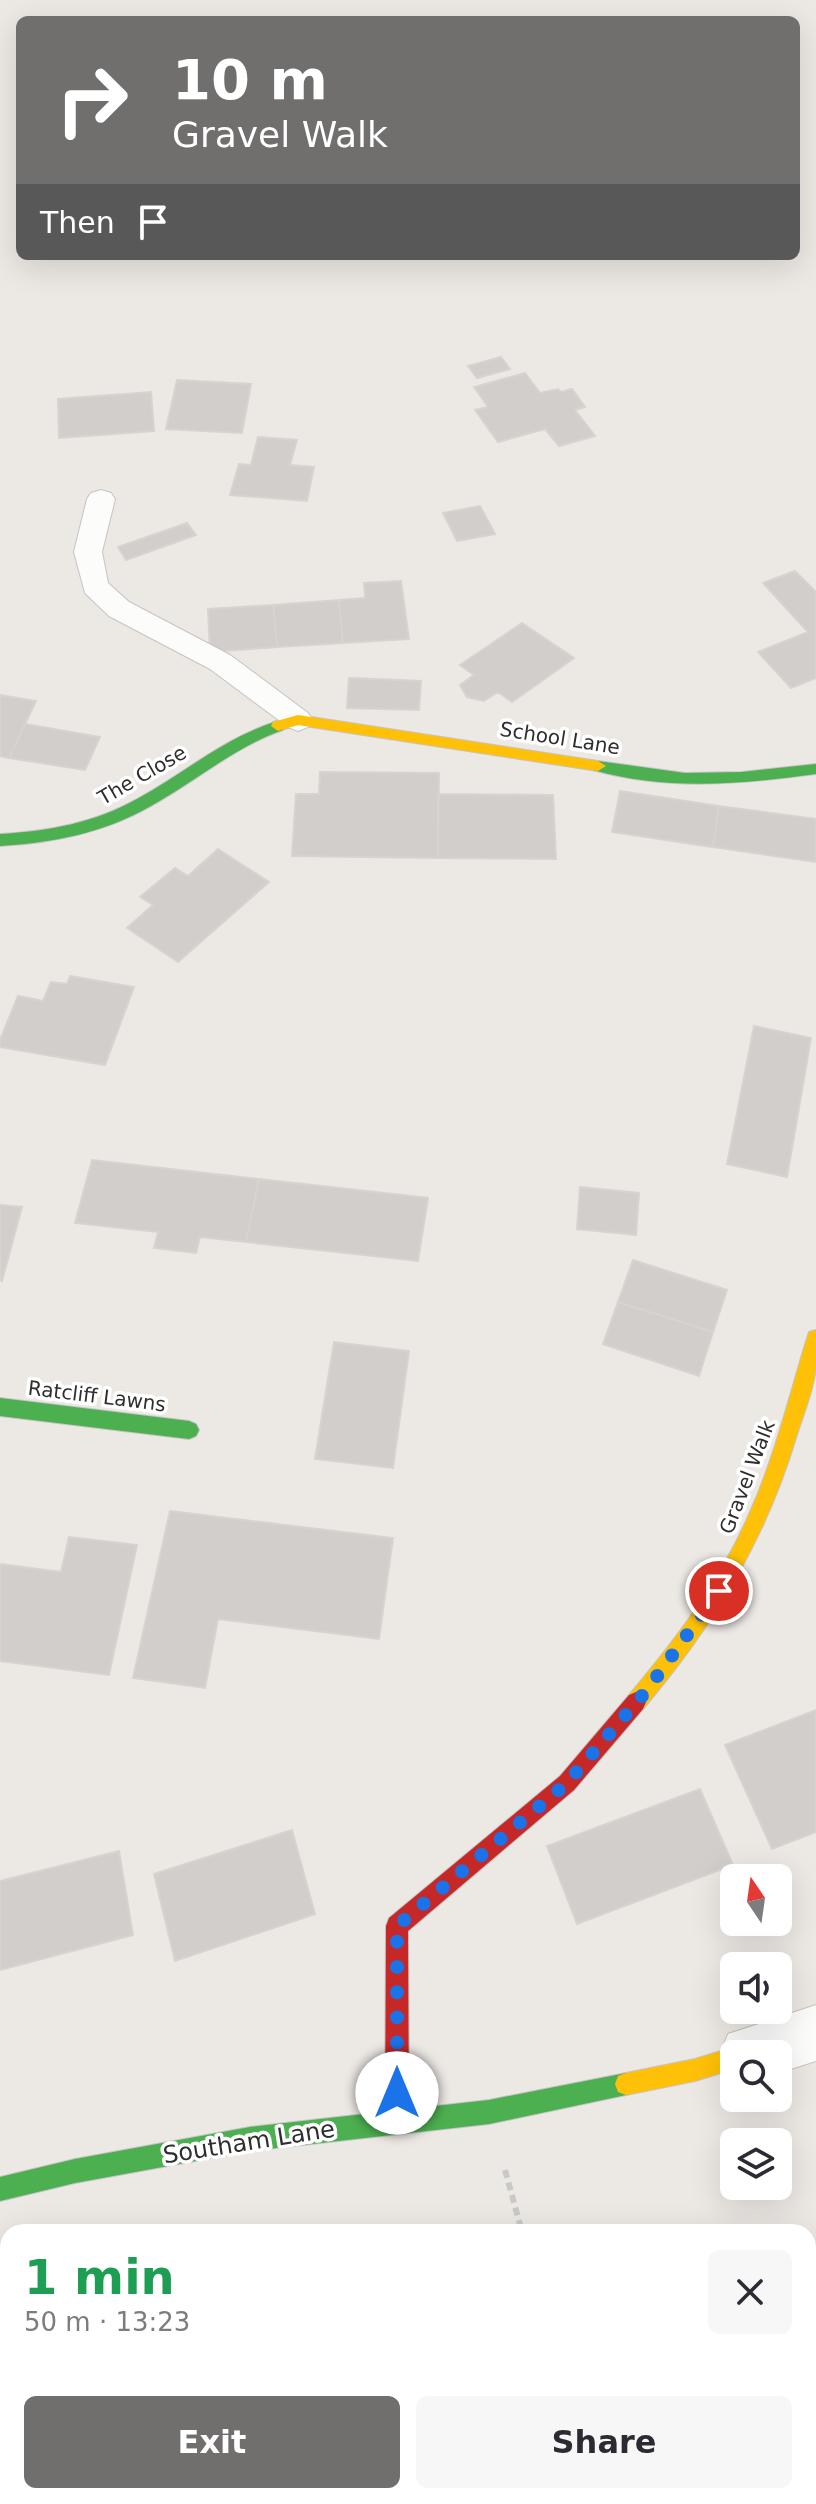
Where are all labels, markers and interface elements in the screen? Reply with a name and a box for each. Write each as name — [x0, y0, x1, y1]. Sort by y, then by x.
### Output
text: 10 m — [172, 47, 328, 112]
icon: right — [40, 48, 144, 152]
text: Gravel Walk — [172, 114, 388, 155]
icon: arrive — [131, 200, 175, 244]
text: Then — [40, 205, 115, 240]
street label: School Lane — [498, 717, 622, 759]
street label: The Close — [93, 740, 190, 810]
street label: Ratcliff Lawns — [27, 1376, 167, 1416]
street label: Gravel Walk — [714, 1416, 780, 1537]
pin — [685, 1557, 753, 1625]
icon: arrive — [697, 1569, 741, 1613]
north arrow — [720, 1864, 792, 1936]
map controls — [720, 1864, 792, 2200]
button: sound — [720, 1952, 792, 2024]
button: search — [720, 2040, 792, 2112]
position arrow — [355, 2051, 439, 2135]
street label: Southam Lane — [161, 2115, 337, 2169]
button: layers — [720, 2128, 792, 2200]
text: 1 min — [24, 2249, 175, 2305]
button: close — [708, 2250, 792, 2334]
text: 50 m · 13:23 — [24, 2307, 190, 2337]
button: Exit — [24, 2396, 400, 2488]
button: Share — [416, 2396, 792, 2488]

